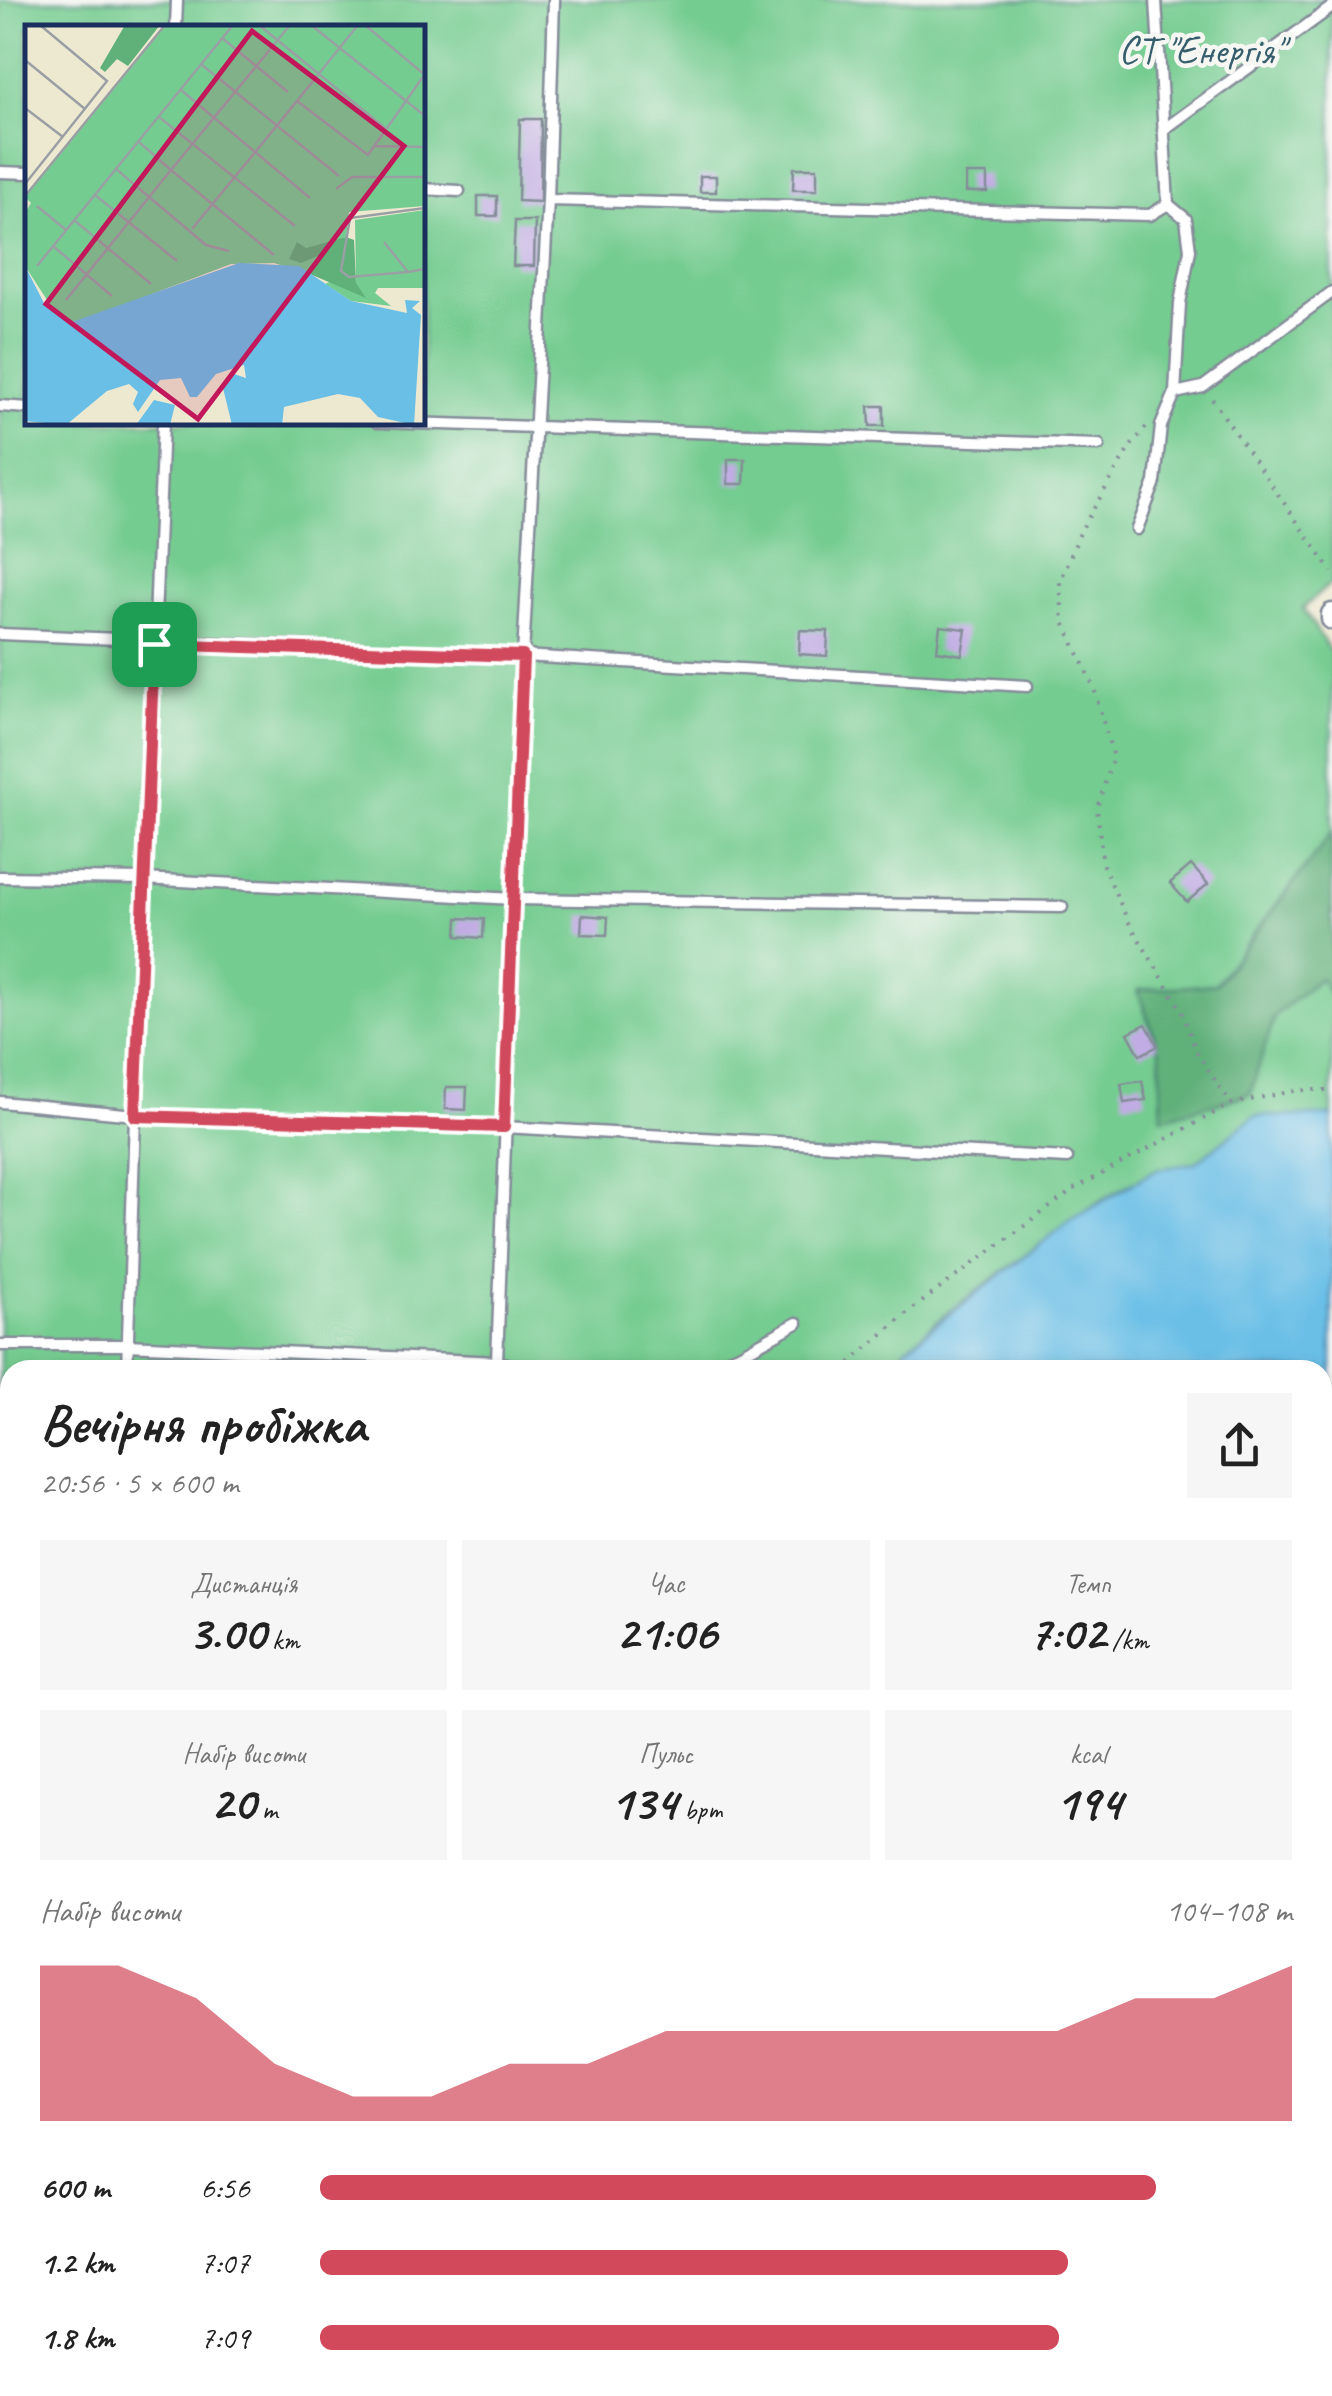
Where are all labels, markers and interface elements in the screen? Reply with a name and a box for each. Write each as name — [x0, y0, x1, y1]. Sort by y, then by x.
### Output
inset map — [25, 25, 425, 425]
park label: СТ "Енергія" — [1118, 25, 1291, 75]
pin — [112, 602, 197, 687]
icon: arrive — [127, 617, 182, 672]
text: Вечірня пробіжка — [40, 1389, 365, 1459]
button: share — [1187, 1393, 1292, 1498]
text: 20:56 · 5 × 600 m — [40, 1462, 238, 1503]
text: Дистанція — [190, 1566, 297, 1601]
text: Час — [648, 1566, 684, 1601]
text: Темп — [1066, 1566, 1111, 1601]
text: 3.00 — [188, 1601, 265, 1664]
text: 21:06 — [616, 1601, 716, 1664]
text: 7:02 — [1028, 1601, 1105, 1664]
text: km — [265, 1622, 299, 1657]
text: /km — [1105, 1622, 1149, 1657]
text: Набір висоти — [183, 1736, 305, 1771]
text: Пульс — [639, 1736, 693, 1771]
text: kcal — [1070, 1736, 1107, 1771]
text: 20 — [210, 1771, 255, 1834]
text: 134 — [610, 1771, 677, 1834]
text: 194 — [1055, 1771, 1122, 1834]
text: m — [255, 1792, 277, 1827]
text: bpm — [677, 1792, 722, 1827]
text: Набір висоти — [40, 1890, 180, 1931]
text: 104–108 m — [1166, 1890, 1292, 1931]
text: 600 m — [40, 2167, 110, 2208]
text: 6:56 — [200, 2167, 250, 2208]
text: 1.2 km — [40, 2242, 114, 2283]
text: 7:07 — [200, 2242, 250, 2283]
text: 1.8 km — [40, 2317, 114, 2358]
text: 7:09 — [200, 2317, 250, 2358]

